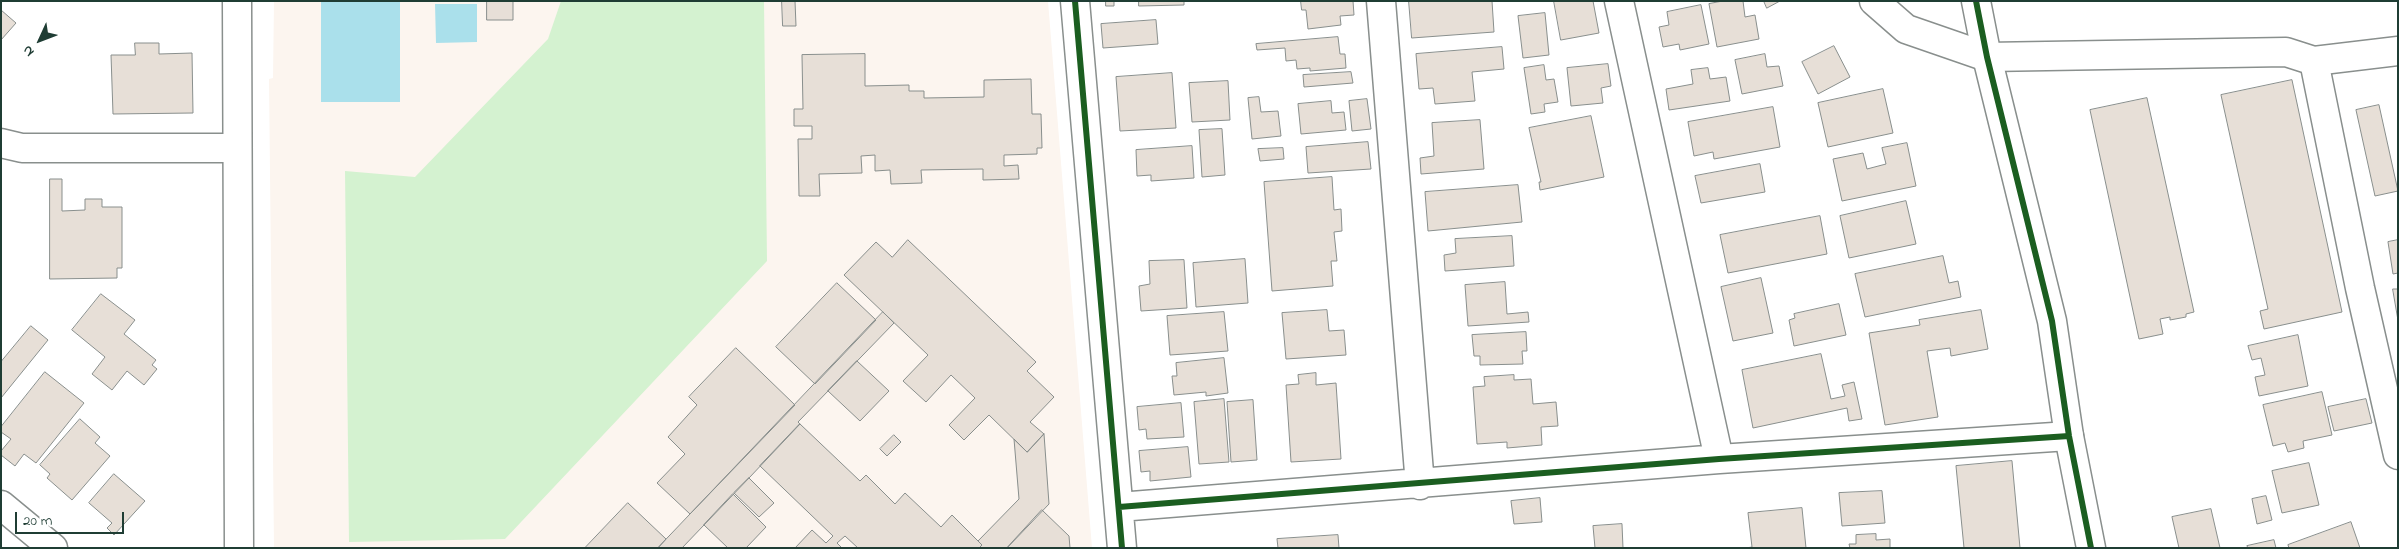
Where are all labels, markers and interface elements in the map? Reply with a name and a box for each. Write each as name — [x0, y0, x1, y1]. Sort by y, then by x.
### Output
north arrow — [15, 15, 65, 65]
text: N — [18, 40, 40, 61]
scale bar — [18, 502, 126, 534]
text: 20 m — [23, 510, 52, 532]

